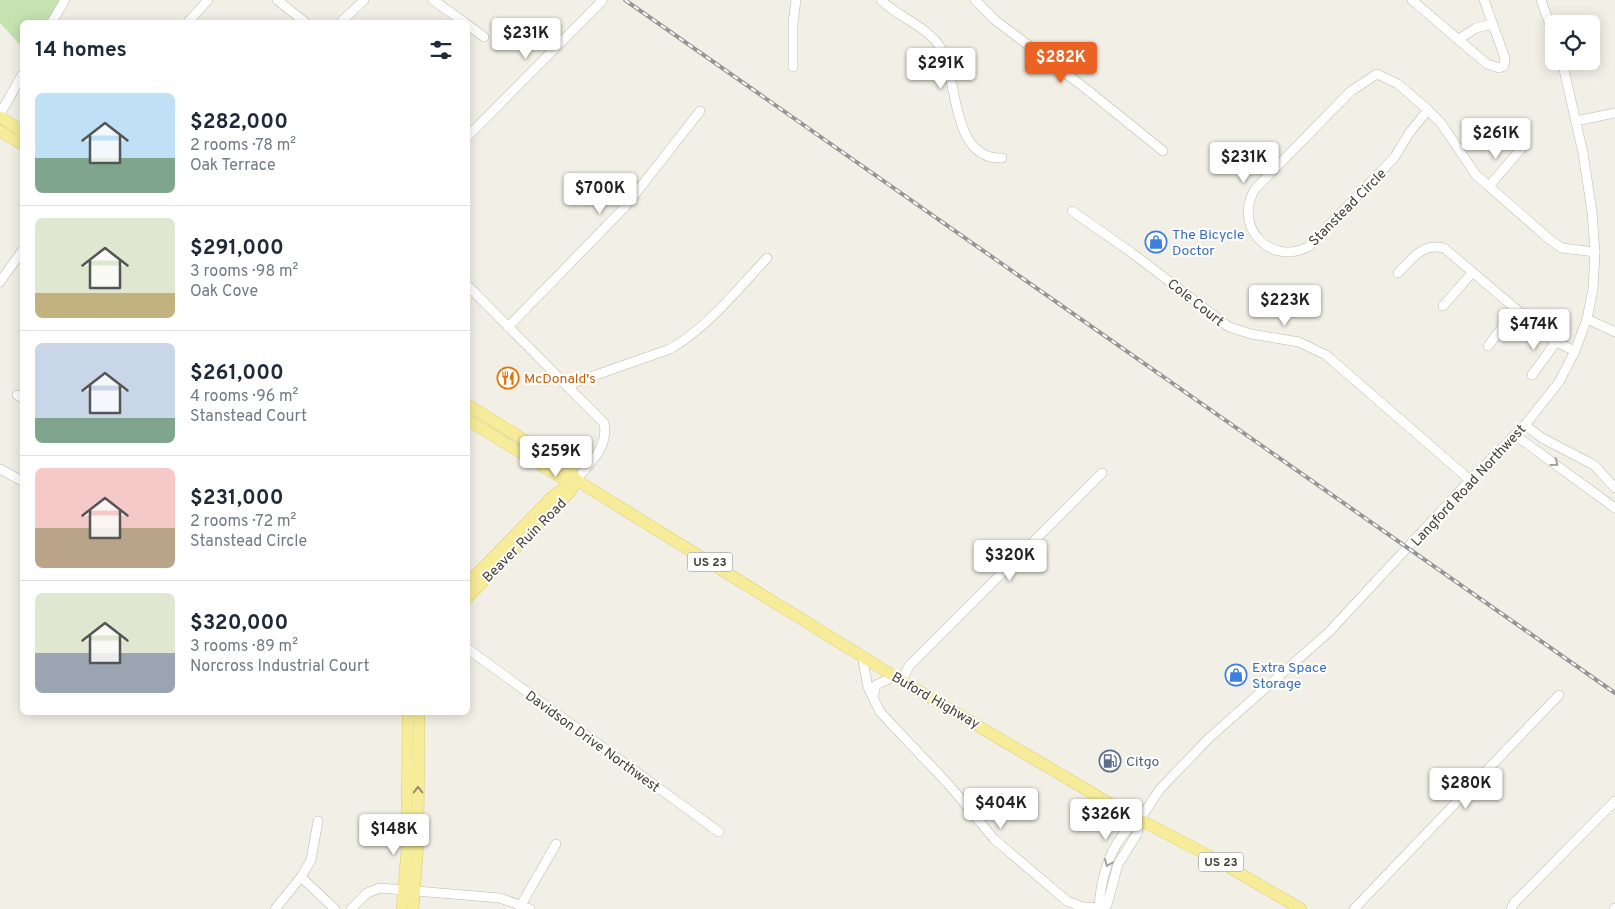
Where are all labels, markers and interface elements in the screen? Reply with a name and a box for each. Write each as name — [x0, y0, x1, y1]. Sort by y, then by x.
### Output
map controls — [1545, 15, 1600, 70]
button: locate — [1545, 15, 1600, 70]
pin: $231K — [491, 18, 561, 60]
text: $231K — [503, 24, 549, 44]
icon: filters — [427, 36, 455, 64]
text: 14 homes — [35, 37, 127, 64]
pin: $282K — [1026, 42, 1096, 84]
pin: $291K — [906, 48, 976, 90]
text: $282K — [1036, 48, 1086, 68]
text: $291K — [918, 54, 964, 74]
text: $282,000 — [190, 109, 288, 136]
icon: home — [75, 113, 135, 173]
pin: $261K — [1461, 118, 1531, 160]
text: $261K — [1473, 124, 1519, 144]
text: 2 rooms · 78 m² — [190, 136, 296, 156]
pin: $231K — [1209, 142, 1279, 184]
text: $231K — [1221, 148, 1267, 168]
text: Oak Terrace — [190, 156, 276, 176]
street label: Stanstead Circle — [1306, 166, 1390, 250]
pin: $700K — [565, 172, 635, 215]
text: $700K — [575, 179, 625, 199]
place label: The Bicycle Doctor — [1172, 227, 1244, 260]
shop icon: The Bicycle Doctor — [1144, 230, 1168, 254]
text: $291,000 — [190, 235, 284, 262]
icon: home — [75, 238, 135, 298]
text: 3 rooms · 98 m² — [190, 262, 298, 282]
street label: Cole Court — [1163, 276, 1227, 331]
text: Oak Cove — [190, 282, 258, 302]
pin: $223K — [1250, 284, 1320, 327]
text: $223K — [1260, 291, 1310, 311]
pin: $474K — [1499, 308, 1569, 351]
text: $474K — [1510, 315, 1558, 335]
text: $261,000 — [190, 360, 284, 387]
icon: home — [75, 363, 135, 423]
restaurant icon: McDonald's — [496, 366, 520, 390]
place label: McDonald's — [524, 371, 596, 388]
text: 4 rooms · 96 m² — [190, 387, 298, 407]
text: Stanstead Court — [190, 407, 307, 427]
street label: Langford Road Northwest — [1408, 422, 1530, 550]
pin: $259K — [521, 436, 591, 478]
text: $259K — [531, 442, 581, 462]
one-way arrow — [1549, 458, 1558, 466]
text: $231,000 — [190, 485, 283, 512]
icon: home — [75, 488, 135, 548]
street label: Beaver Ruin Road — [480, 496, 571, 587]
text: 2 rooms · 72 m² — [190, 512, 296, 532]
text: Stanstead Circle — [190, 532, 307, 552]
pin: $320K — [975, 540, 1045, 582]
text: $320K — [985, 546, 1035, 566]
road number: US 23 — [688, 552, 732, 572]
text: $320,000 — [190, 610, 288, 637]
icon: home — [75, 613, 135, 673]
text: 3 rooms · 89 m² — [190, 637, 298, 657]
text: Norcross Industrial Court — [190, 657, 370, 677]
place label: Extra Space Storage — [1252, 660, 1327, 693]
shop icon: Extra Space Storage — [1224, 663, 1248, 687]
street label: Buford Highway — [888, 669, 982, 733]
street label: Davidson Drive Northwest — [522, 688, 663, 797]
fuel station icon: Citgo — [1098, 749, 1122, 773]
place label: Citgo — [1126, 754, 1160, 771]
pin: $280K — [1431, 768, 1501, 810]
text: $280K — [1440, 774, 1492, 794]
one-way arrow — [413, 786, 423, 794]
pin: $404K — [966, 788, 1036, 830]
text: $404K — [975, 794, 1027, 814]
pin: $326K — [1071, 798, 1141, 841]
text: $326K — [1081, 805, 1131, 825]
pin: $148K — [359, 814, 429, 856]
text: $148K — [370, 820, 418, 840]
road number: US 23 — [1198, 852, 1244, 872]
one-way arrow — [1104, 859, 1114, 867]

